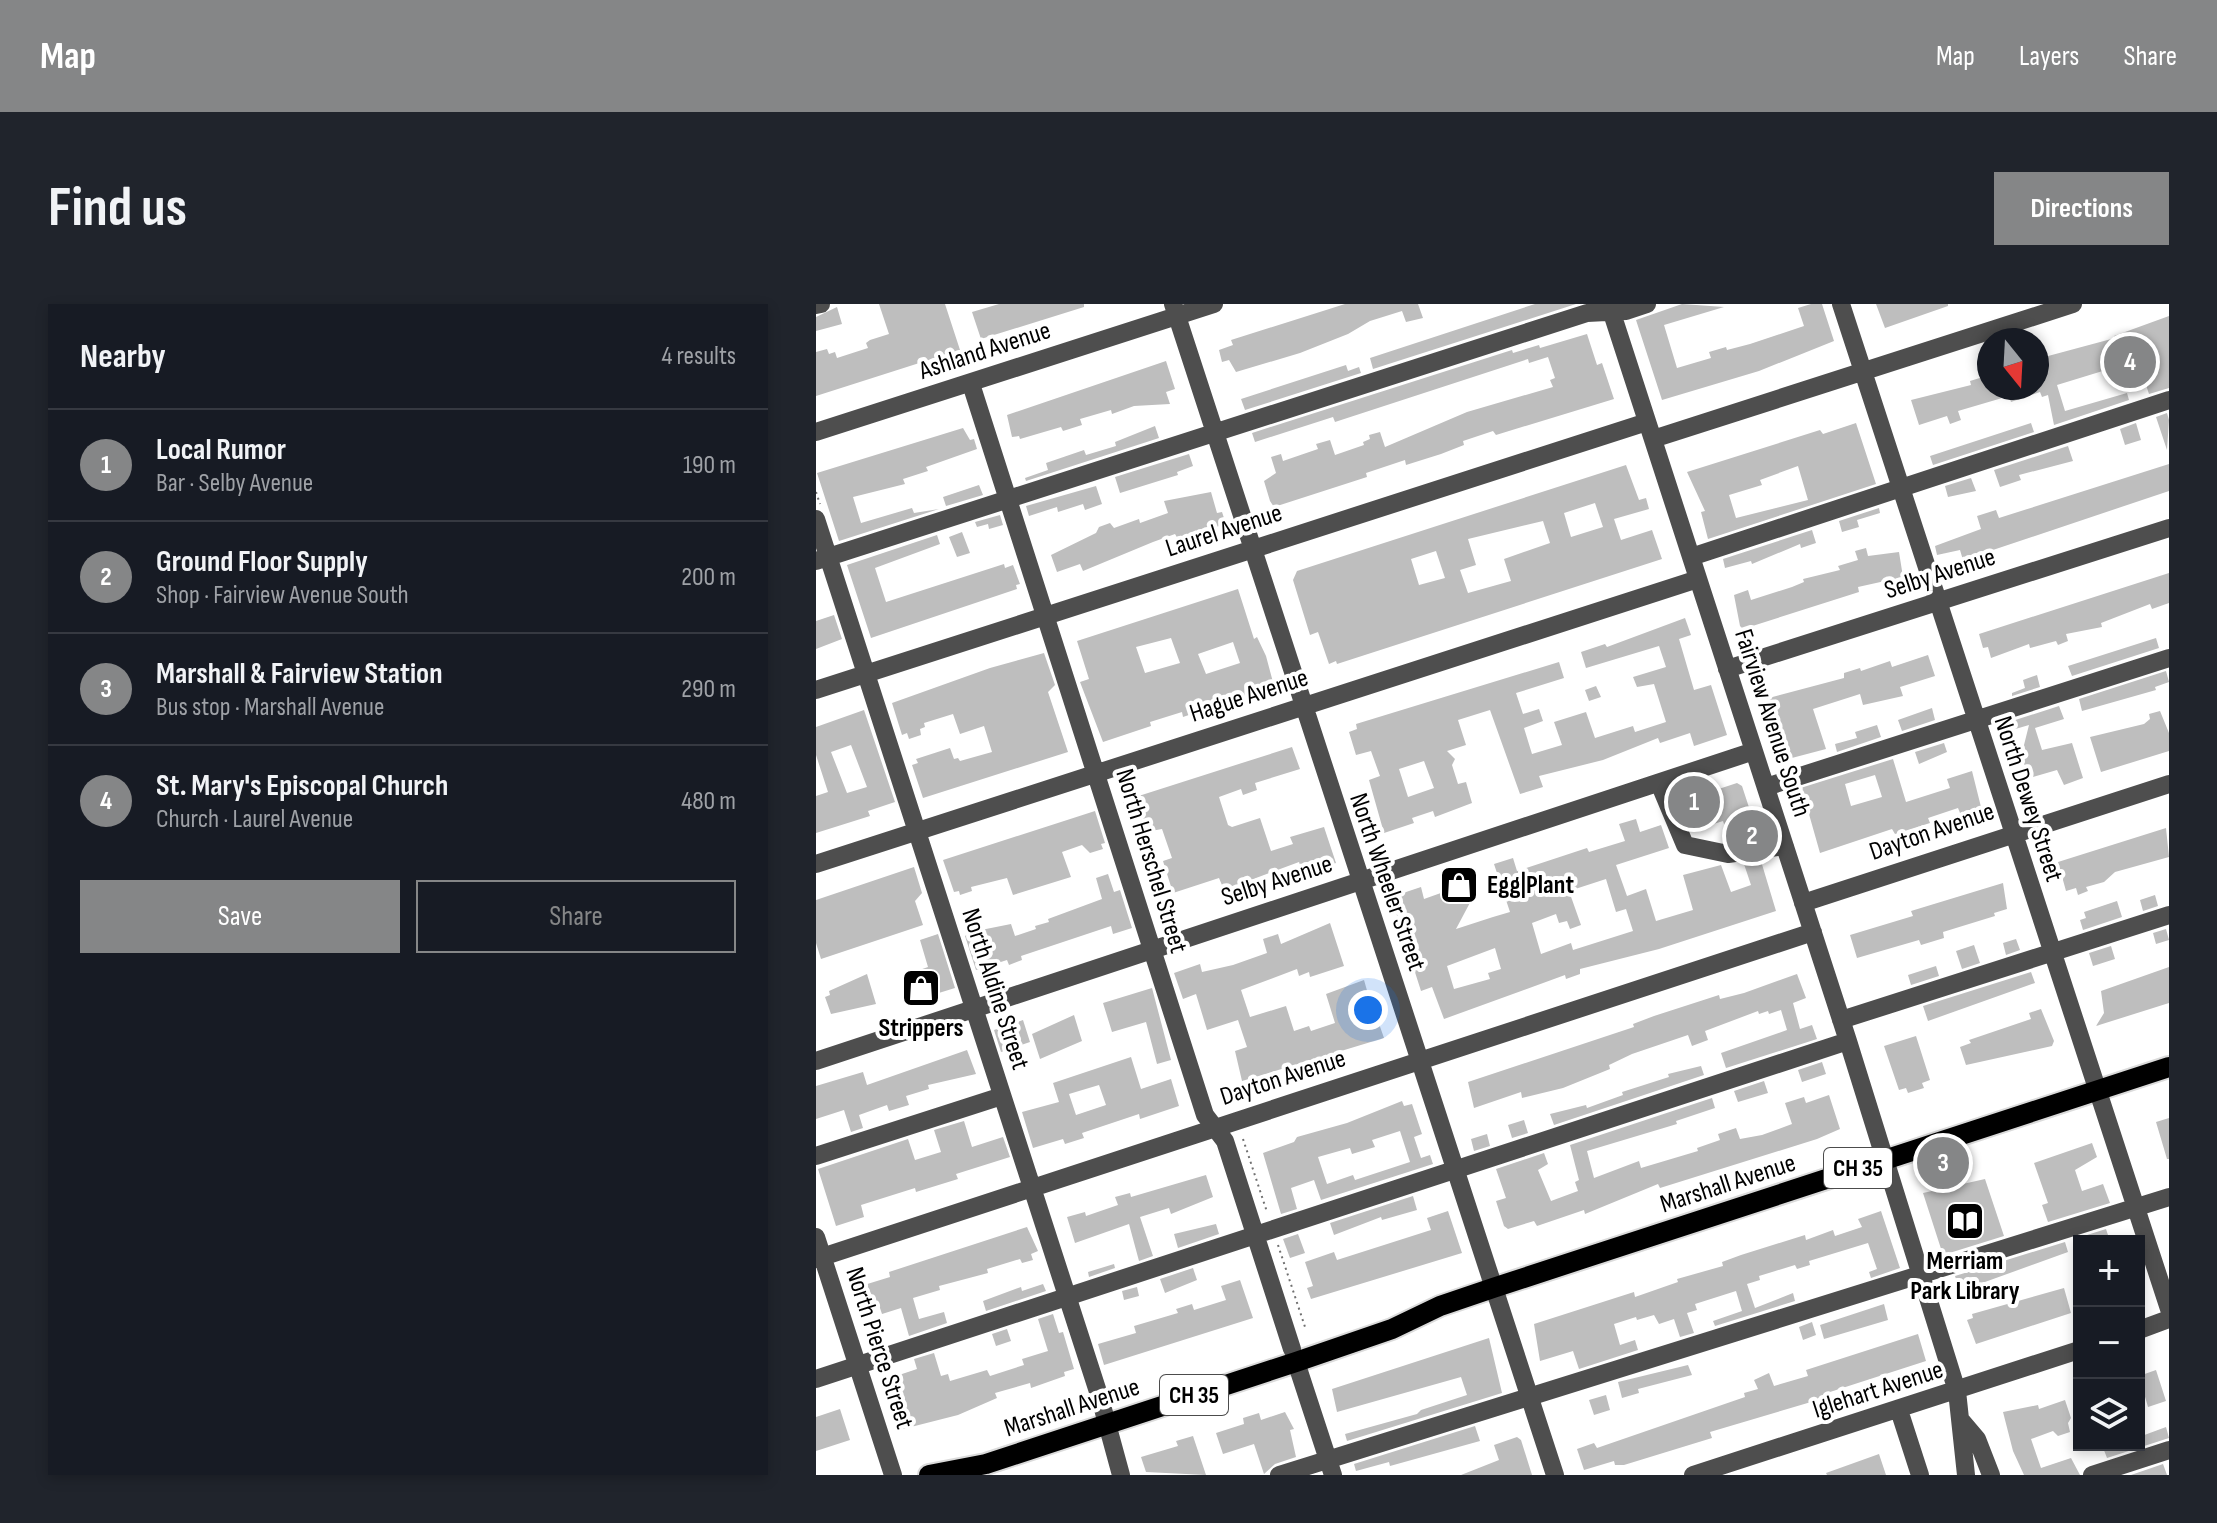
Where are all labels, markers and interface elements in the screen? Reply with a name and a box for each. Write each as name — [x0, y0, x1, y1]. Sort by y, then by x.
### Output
text: Map — [40, 34, 96, 79]
text: Map — [1936, 40, 1975, 73]
text: Layers — [2019, 40, 2079, 73]
text: Share — [2123, 40, 2177, 73]
button: Directions — [1994, 172, 2169, 245]
text: Find us — [48, 175, 187, 242]
street label: Ashland Avenue — [914, 315, 1055, 387]
north arrow — [1977, 328, 2049, 400]
pin: 4 — [2104, 332, 2156, 392]
text: Nearby — [80, 336, 166, 377]
text: 4 results — [661, 341, 736, 372]
text: Local Rumor — [156, 432, 286, 468]
text: 1 — [101, 450, 111, 481]
text: 190 m — [683, 450, 736, 481]
text: Bar · Selby Avenue — [156, 468, 313, 499]
street label: Laurel Avenue — [1162, 498, 1286, 564]
street label: Selby Avenue — [1881, 542, 1999, 606]
text: Ground Floor Supply — [156, 544, 368, 580]
text: 2 — [100, 562, 112, 593]
text: 200 m — [681, 562, 736, 593]
text: Shop · Fairview Avenue South — [156, 580, 409, 611]
street label: Fairview Avenue South — [1727, 625, 1817, 821]
text: Marshall & Fairview Station — [156, 656, 443, 692]
street label: Hague Avenue — [1186, 662, 1312, 730]
text: 3 — [100, 674, 112, 705]
text: 290 m — [681, 674, 736, 705]
text: Bus stop · Marshall Avenue — [156, 692, 384, 723]
street label: North Dewey Street — [1987, 712, 2069, 886]
street label: North Herschel Street — [1108, 765, 1194, 957]
text: St. Mary's Episcopal Church — [156, 768, 448, 804]
pin: 1 — [1668, 772, 1720, 832]
text: 4 — [100, 786, 112, 817]
text: 480 m — [681, 786, 736, 817]
street label: North Wheeler Street — [1342, 789, 1432, 975]
street label: Dayton Avenue — [1865, 796, 1999, 868]
text: Church · Laurel Avenue — [156, 804, 353, 835]
pin: 2 — [1726, 806, 1778, 866]
street label: Selby Avenue — [1218, 849, 1336, 913]
shop icon: Egg|Plant — [1438, 864, 1480, 906]
place label: Egg|Plant — [1487, 870, 1574, 901]
button: Save — [80, 880, 400, 953]
button: Share — [416, 880, 736, 953]
street label: North Aldine Street — [954, 905, 1036, 1074]
shop icon: Strippers — [900, 967, 942, 1009]
your location — [1348, 990, 1388, 1030]
place label: Strippers — [878, 1013, 964, 1044]
street label: Dayton Avenue — [1216, 1043, 1350, 1113]
pin: 3 — [1917, 1133, 1969, 1193]
street label: Marshall Avenue — [1656, 1148, 1800, 1220]
road number: CH 35 — [1824, 1148, 1892, 1188]
library icon: Merriam Park Library — [1944, 1200, 1986, 1242]
map controls — [2073, 1235, 2145, 1451]
button: + — [2073, 1235, 2145, 1307]
place label: Merriam Park Library — [1910, 1246, 2020, 1307]
street label: North Pierce Street — [838, 1263, 920, 1433]
button: − — [2073, 1307, 2145, 1379]
street label: Iglehart Avenue — [1809, 1354, 1947, 1426]
street label: Marshall Avenue — [1000, 1372, 1144, 1444]
road number: CH 35 — [1160, 1375, 1228, 1415]
button: layers — [2073, 1379, 2145, 1451]

